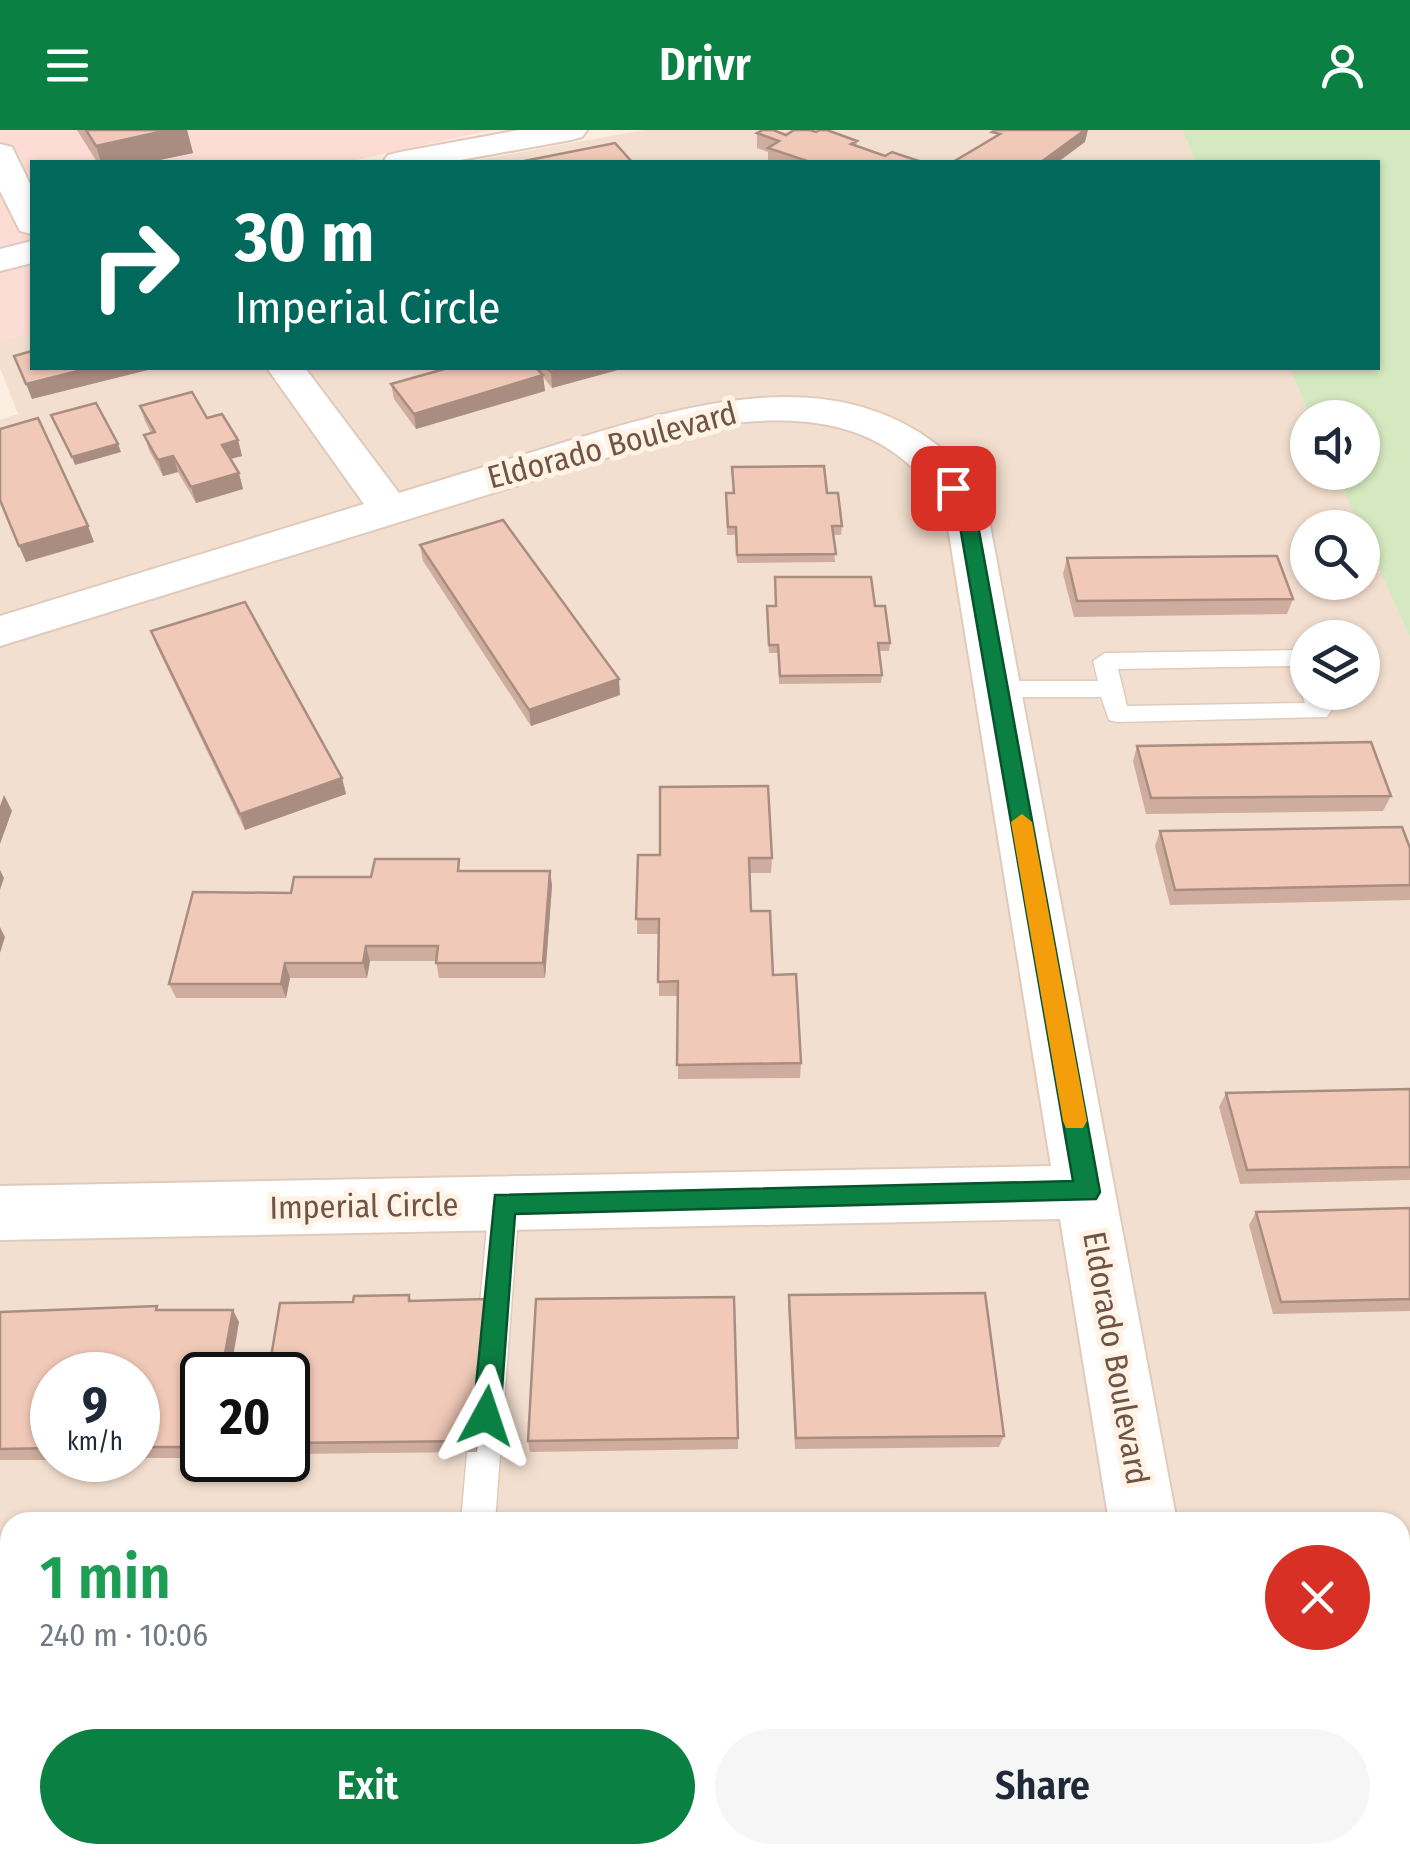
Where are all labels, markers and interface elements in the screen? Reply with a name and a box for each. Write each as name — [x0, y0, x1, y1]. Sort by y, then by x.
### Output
icon: menu — [40, 38, 95, 93]
text: Drivr — [659, 38, 751, 92]
icon: person — [1315, 38, 1370, 93]
text: 30 m — [235, 196, 374, 280]
icon: right — [70, 200, 200, 330]
text: Imperial Circle — [235, 281, 500, 335]
street label: Eldorado Boulevard — [483, 393, 741, 497]
map controls — [1290, 400, 1380, 710]
button: sound — [1290, 400, 1380, 490]
pin — [911, 446, 996, 531]
icon: arrive — [926, 461, 981, 516]
button: search — [1290, 510, 1380, 600]
button: layers — [1290, 620, 1380, 710]
street label: Imperial Circle — [269, 1185, 459, 1227]
street label: Eldorado Boulevard — [1075, 1228, 1157, 1488]
speed limit sign: 20 — [180, 1352, 310, 1482]
position arrow — [434, 1364, 538, 1468]
text: 9 — [82, 1375, 108, 1435]
text: km/h — [67, 1427, 123, 1457]
text: 1 min — [40, 1542, 171, 1614]
button: close — [1265, 1545, 1370, 1650]
text: 240 m · 10:06 — [40, 1616, 208, 1654]
button: Exit — [40, 1729, 695, 1844]
button: Share — [715, 1729, 1370, 1844]

